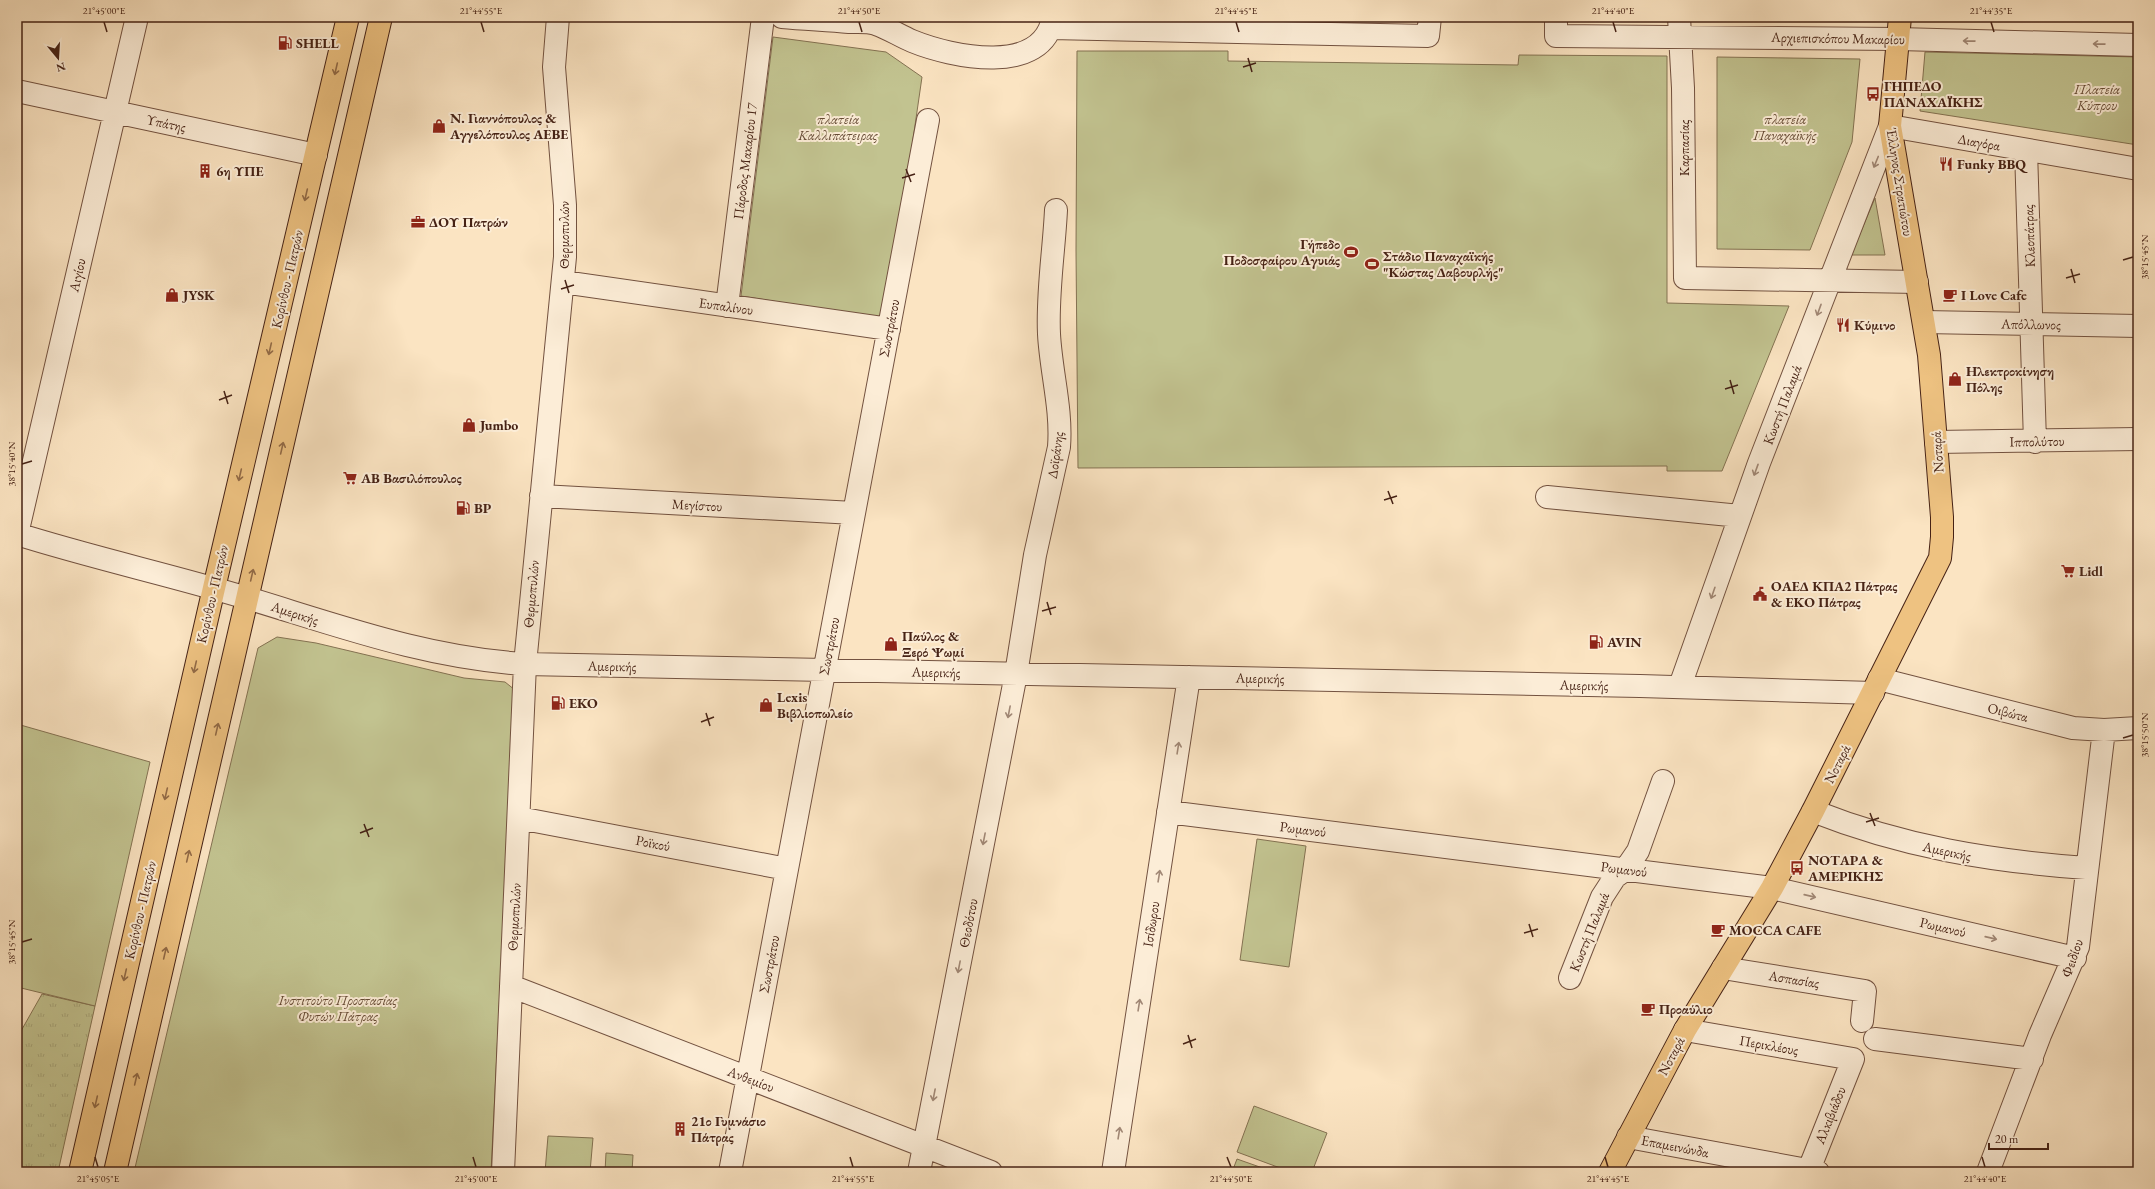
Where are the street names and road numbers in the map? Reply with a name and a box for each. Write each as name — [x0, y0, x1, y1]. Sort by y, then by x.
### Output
street label: Αρχιεπισκόπου Μακαρίου — [1770, 28, 1905, 48]
street label: Πάροδος Μακαρίου 17 — [729, 101, 761, 220]
street label: Υπάτης — [144, 110, 188, 136]
street label: Καρπασίας — [1675, 120, 1693, 176]
street label: Έλληνος Στρατιώτου — [1883, 127, 1917, 237]
street label: Διαγόρα — [1956, 129, 2002, 155]
street label: Θερμοπυλών — [555, 201, 573, 269]
street label: Κλεοπάτρας — [2019, 204, 2039, 268]
street label: Κορίνθου - Πατρών — [267, 228, 307, 330]
street label: Αιγίου — [64, 256, 90, 295]
street label: Ευπαλίνου — [698, 293, 754, 319]
street label: Σωστράτου — [875, 298, 903, 358]
street label: Απόλλωνος — [2000, 314, 2061, 334]
street label: Κωστή Παλαμά — [1759, 362, 1806, 447]
street label: Δοϊράνης — [1043, 430, 1067, 480]
street label: Νοταρά — [1927, 430, 1947, 473]
street label: Ιππολύτου — [2009, 432, 2065, 450]
street label: Μεγίστου — [671, 495, 723, 515]
street label: Κορίνθου - Πατρών — [192, 543, 232, 645]
street label: Θερμοπυλών — [519, 559, 543, 629]
street label: Αμερικής — [268, 597, 321, 629]
street label: Σωστράτου — [815, 616, 843, 676]
street label: Αμερικής — [586, 657, 637, 675]
street label: Αμερικής — [910, 663, 961, 681]
street label: Αμερικής — [1234, 669, 1285, 687]
street label: Αμερικής — [1558, 676, 1609, 694]
street label: Οιβώτα — [1986, 698, 2031, 726]
street label: Νοταρά — [1820, 741, 1855, 786]
street label: Ρωμανού — [1279, 817, 1327, 841]
street label: Ροϊκού — [634, 831, 672, 855]
street label: Αμερικής — [1920, 837, 1973, 865]
street label: Ρωμανού — [1600, 857, 1648, 881]
street label: Κορίνθου - Πατρών — [120, 859, 160, 961]
street label: Θερμοπυλών — [503, 882, 525, 951]
street label: Κωστή Παλαμά — [1565, 889, 1613, 974]
street label: Θεοδότου — [954, 897, 982, 949]
street label: Ισίδωρου — [1139, 900, 1163, 948]
street label: Ρωμανού — [1918, 913, 1968, 941]
street label: Σωστράτου — [755, 934, 783, 994]
street label: Φειδίου — [2057, 936, 2087, 980]
street label: Ασπασίας — [1766, 966, 1821, 992]
street label: Περικλέους — [1738, 1031, 1800, 1059]
street label: Νοταρά — [1653, 1033, 1689, 1078]
street label: Ανθεμίου — [724, 1062, 777, 1096]
street label: Αλκιβιάδου — [1810, 1084, 1850, 1147]
street label: Επαμεινώνδα — [1640, 1131, 1711, 1161]

